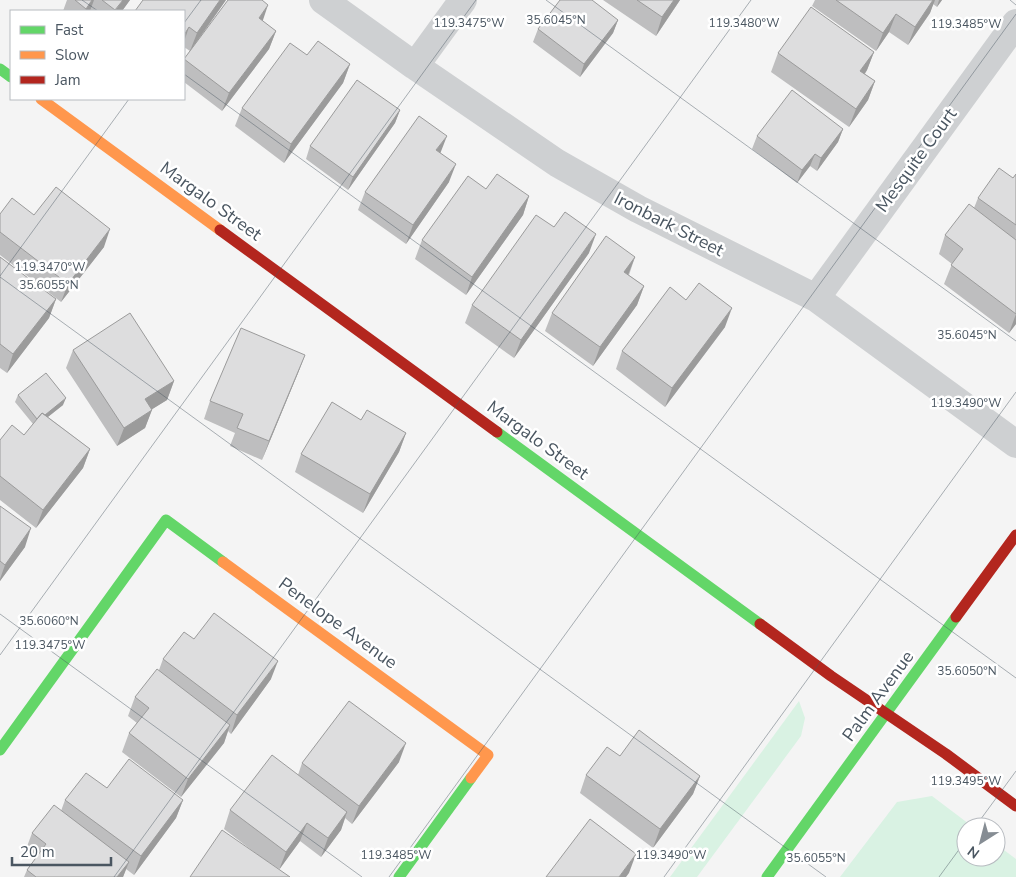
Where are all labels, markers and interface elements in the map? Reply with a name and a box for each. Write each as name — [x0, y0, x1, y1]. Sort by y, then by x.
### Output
legend — [10, 10, 185, 100]
text: 35.6045°N — [526, 12, 586, 28]
text: 119.3475°W — [433, 15, 505, 31]
text: 119.3480°W — [708, 15, 780, 31]
text: 119.3485°W — [930, 16, 1002, 32]
text: Fast — [55, 20, 84, 40]
text: Slow — [55, 45, 90, 65]
text: Jam — [54, 70, 81, 90]
street label: Mesquite Court — [870, 102, 962, 217]
street label: Margalo Street — [155, 156, 267, 246]
street label: Ironbark Street — [610, 186, 729, 262]
text: 119.3470°W — [14, 259, 86, 275]
text: 35.6055°N — [19, 277, 79, 293]
text: 35.6045°N — [937, 327, 997, 343]
street label: Margalo Street — [482, 395, 594, 485]
text: 119.3490°W — [930, 395, 1002, 411]
street label: Penelope Avenue — [274, 572, 402, 674]
text: 35.6060°N — [19, 613, 79, 629]
text: 119.3475°W — [14, 637, 86, 653]
street label: Palm Avenue — [837, 646, 919, 746]
text: 35.6050°N — [937, 663, 997, 679]
text: 119.3495°W — [930, 773, 1002, 789]
north arrow — [956, 817, 1006, 867]
scale bar — [12, 834, 111, 866]
text: N — [964, 841, 983, 863]
text: 20 m — [20, 842, 55, 862]
text: 119.3485°W — [360, 847, 432, 863]
text: 119.3490°W — [635, 847, 707, 863]
text: 35.6055°N — [786, 850, 846, 866]

